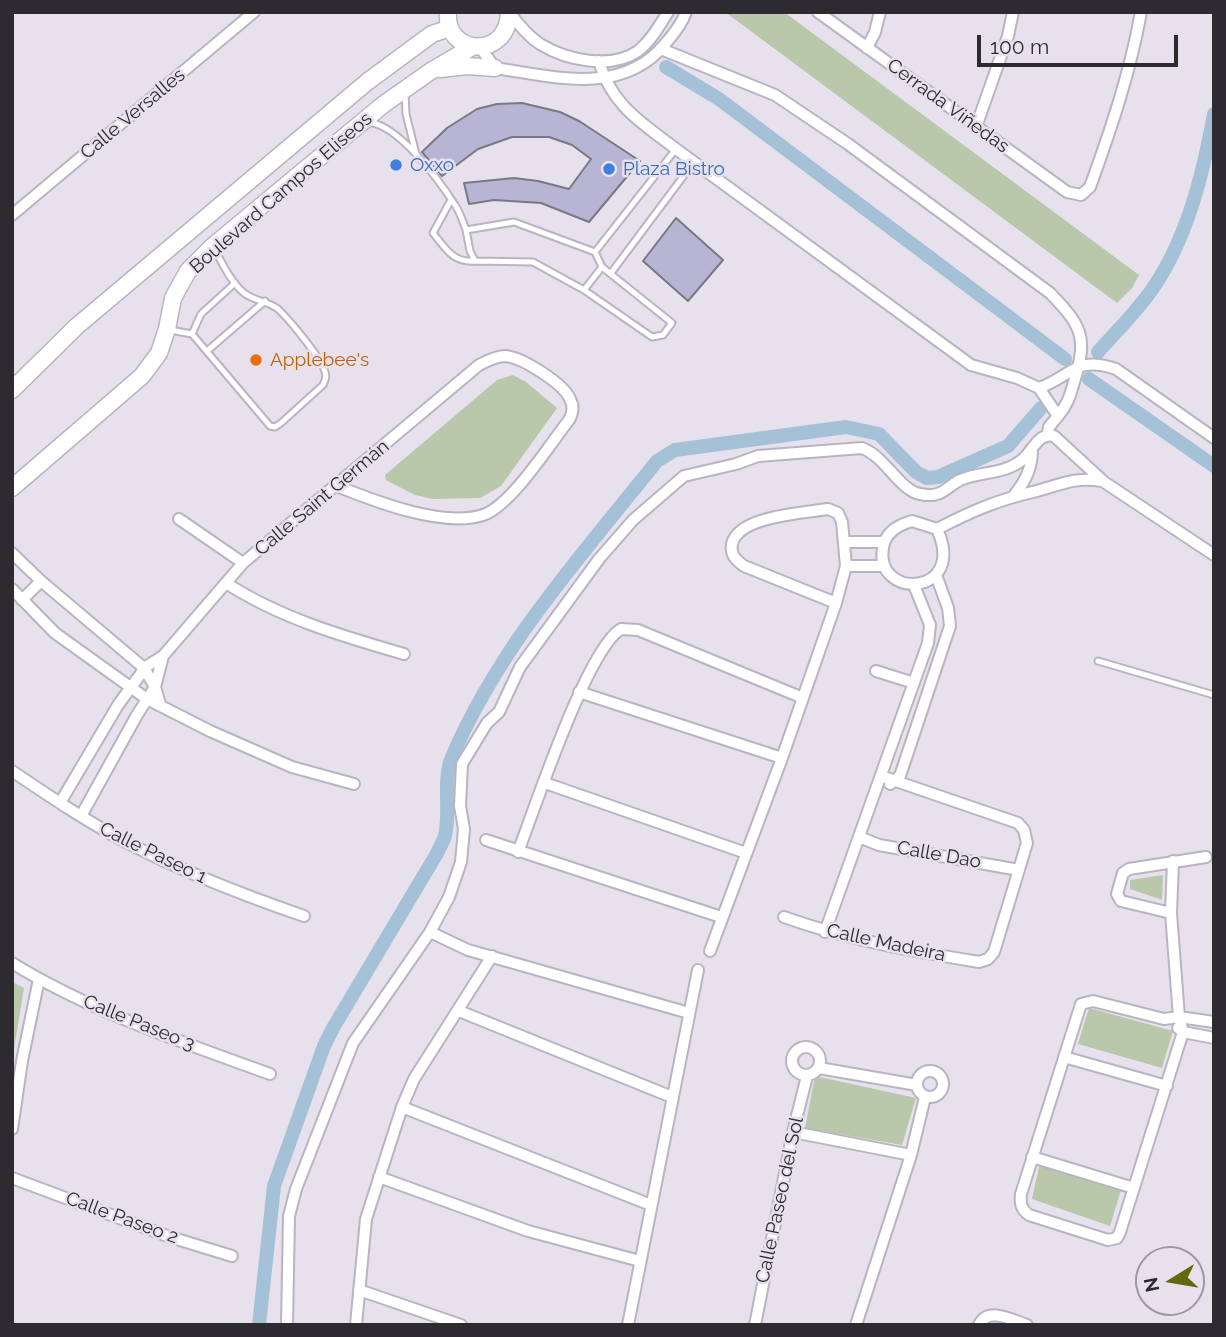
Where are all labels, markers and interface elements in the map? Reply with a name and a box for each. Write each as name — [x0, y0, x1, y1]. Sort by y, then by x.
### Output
scale bar — [981, 21, 1182, 65]
text: 100 m — [990, 34, 1049, 59]
street label: Cerrada Viñedas — [882, 54, 1014, 158]
street label: Calle Versalles — [76, 64, 190, 164]
street label: Boulevard Campos Eliseos — [185, 108, 377, 278]
place label: Oxxo — [410, 154, 454, 176]
marker: Oxxo — [388, 157, 404, 173]
place label: Plaza Bistro — [623, 158, 725, 180]
marker: Plaza Bistro — [601, 161, 617, 177]
place label: Applebee's — [270, 349, 369, 371]
marker: Applebee's — [248, 352, 264, 368]
street label: Calle Saint Germán — [250, 435, 394, 561]
street label: Calle Paseo 1 — [96, 817, 210, 889]
street label: Calle Dao — [895, 836, 983, 874]
street label: Calle Madeira — [825, 919, 947, 967]
street label: Calle Paseo 3 — [80, 990, 198, 1056]
street label: Calle Paseo del Sol — [751, 1115, 809, 1285]
street label: Calle Paseo 2 — [63, 1187, 181, 1249]
north arrow — [1135, 1246, 1205, 1316]
text: N — [1139, 1275, 1164, 1294]

